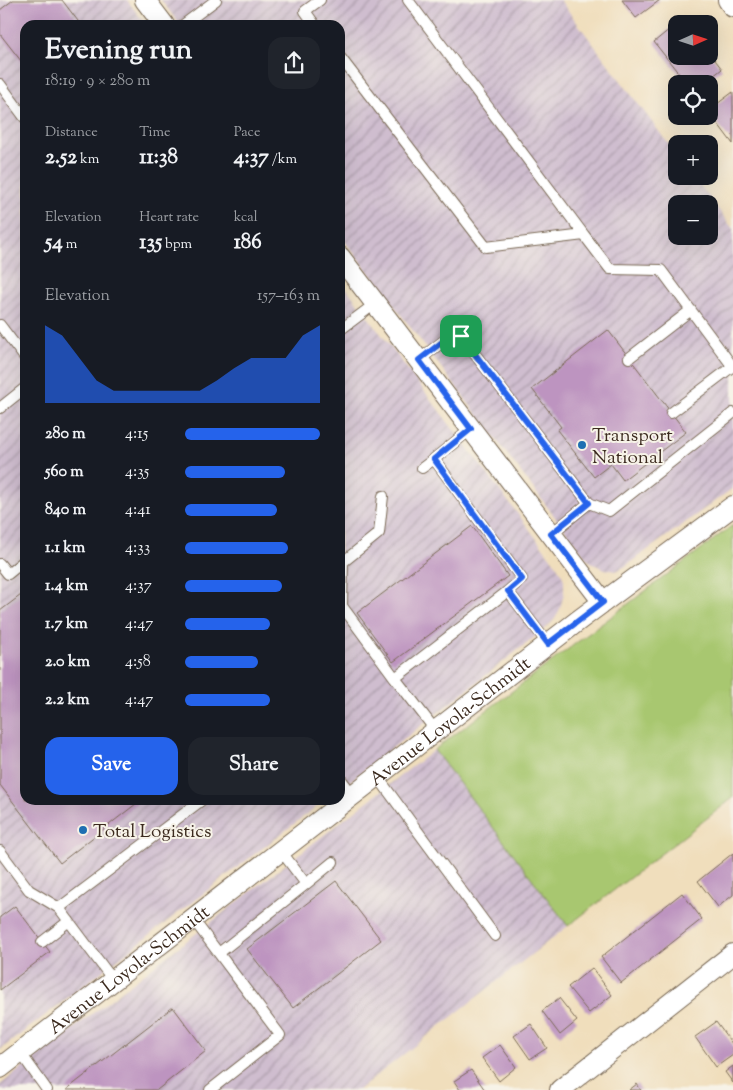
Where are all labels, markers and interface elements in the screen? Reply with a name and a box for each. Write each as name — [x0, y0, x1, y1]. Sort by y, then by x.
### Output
north arrow — [668, 15, 718, 65]
map controls — [668, 15, 718, 245]
text: Evening run — [45, 31, 192, 71]
button: share — [268, 37, 320, 89]
text: 18:19 · 9 × 280 m — [45, 70, 150, 93]
button: locate — [668, 75, 718, 125]
text: Distance — [45, 123, 98, 143]
text: Time — [139, 123, 170, 143]
text: Pace — [234, 123, 260, 143]
button: + — [668, 135, 718, 185]
text: 2.52 — [45, 143, 77, 173]
text: 11:38 — [139, 143, 178, 173]
text: 4:37 — [234, 143, 269, 173]
text: km — [77, 150, 99, 170]
text: /km — [269, 150, 297, 170]
button: − — [668, 195, 718, 245]
text: Elevation — [45, 208, 102, 228]
text: Heart rate — [139, 208, 199, 228]
text: kcal — [234, 208, 258, 228]
text: 54 — [45, 228, 63, 258]
text: 135 — [139, 228, 162, 258]
text: 186 — [234, 228, 262, 258]
text: m — [63, 235, 77, 255]
text: bpm — [162, 235, 192, 255]
text: Elevation — [45, 285, 110, 308]
text: 157–163 m — [257, 285, 320, 308]
pin — [440, 315, 482, 357]
icon: arrive — [447, 322, 475, 350]
text: 280 m — [45, 423, 86, 446]
text: 4:15 — [125, 423, 148, 446]
place label: Transport National — [592, 423, 673, 472]
marker: Transport National — [576, 439, 588, 451]
text: 560 m — [45, 461, 84, 484]
text: 4:35 — [125, 461, 149, 484]
text: 840 m — [45, 499, 86, 522]
text: 4:41 — [125, 499, 151, 522]
text: 1.1 km — [45, 537, 85, 560]
text: 4:33 — [125, 537, 150, 560]
text: 1.4 km — [45, 575, 88, 598]
text: 4:37 — [125, 575, 152, 598]
text: 1.7 km — [45, 613, 88, 636]
text: 4:47 — [125, 613, 153, 636]
text: 2.0 km — [45, 651, 90, 674]
text: 4:58 — [125, 651, 151, 674]
street label: Avenue Loyola-Schmidt — [364, 651, 538, 794]
text: 2.2 km — [45, 689, 89, 712]
text: 4:47 — [125, 689, 153, 712]
button: Save — [45, 737, 178, 795]
button: Share — [188, 737, 320, 795]
place label: Total Logistics — [93, 819, 211, 846]
marker: Total Logistics — [77, 824, 89, 836]
street label: Avenue Loyola-Schmidt — [43, 899, 216, 1042]

